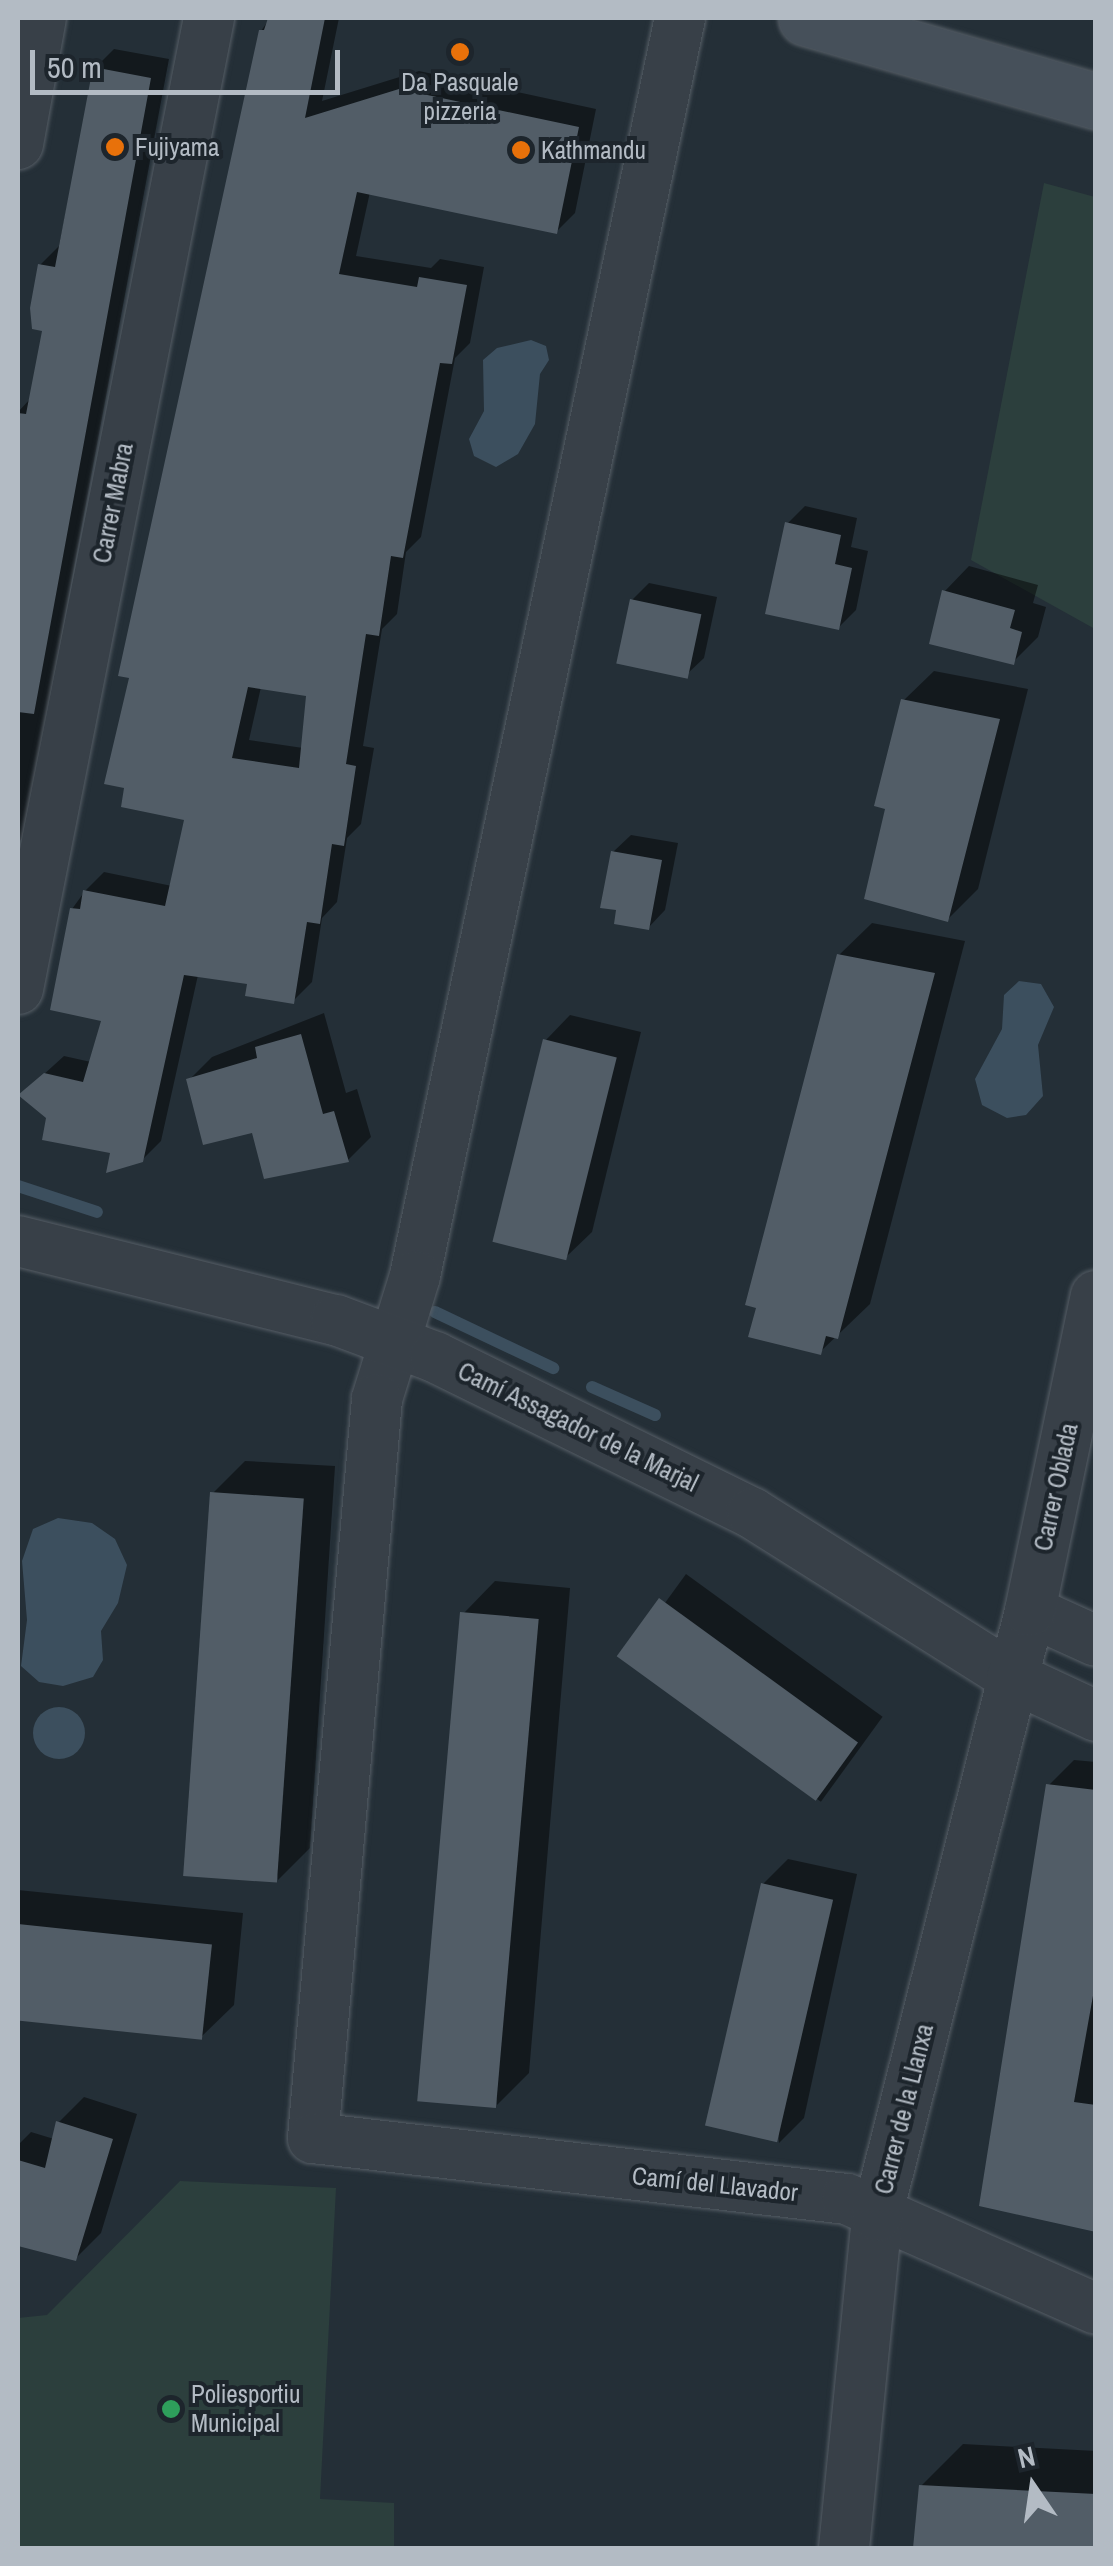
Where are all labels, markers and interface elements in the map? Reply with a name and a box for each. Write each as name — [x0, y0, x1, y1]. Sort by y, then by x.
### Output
scale bar — [35, 30, 345, 92]
marker: Da Pasquale pizzeria — [449, 41, 471, 63]
text: 50 m — [47, 47, 102, 87]
place label: Da Pasquale pizzeria — [401, 68, 519, 127]
place label: Fujiyama — [135, 132, 219, 162]
place label: Kathmandu — [541, 135, 646, 165]
marker: Fujiyama — [104, 136, 126, 158]
marker: Kathmandu — [510, 139, 532, 161]
street label: Carrer Mabra — [87, 440, 139, 566]
street label: Camí Assagador de la Marjal — [453, 1356, 703, 1498]
street label: Carrer Oblada — [1028, 1420, 1084, 1554]
street label: Carrer de la Llanxa — [868, 2021, 940, 2197]
street label: Camí del Llavador — [631, 2160, 799, 2208]
place label: Poliesportiu Municipal — [191, 2380, 300, 2439]
marker: Poliesportiu Municipal — [160, 2398, 182, 2420]
north arrow — [983, 2436, 1083, 2536]
text: N — [1014, 2436, 1039, 2477]

